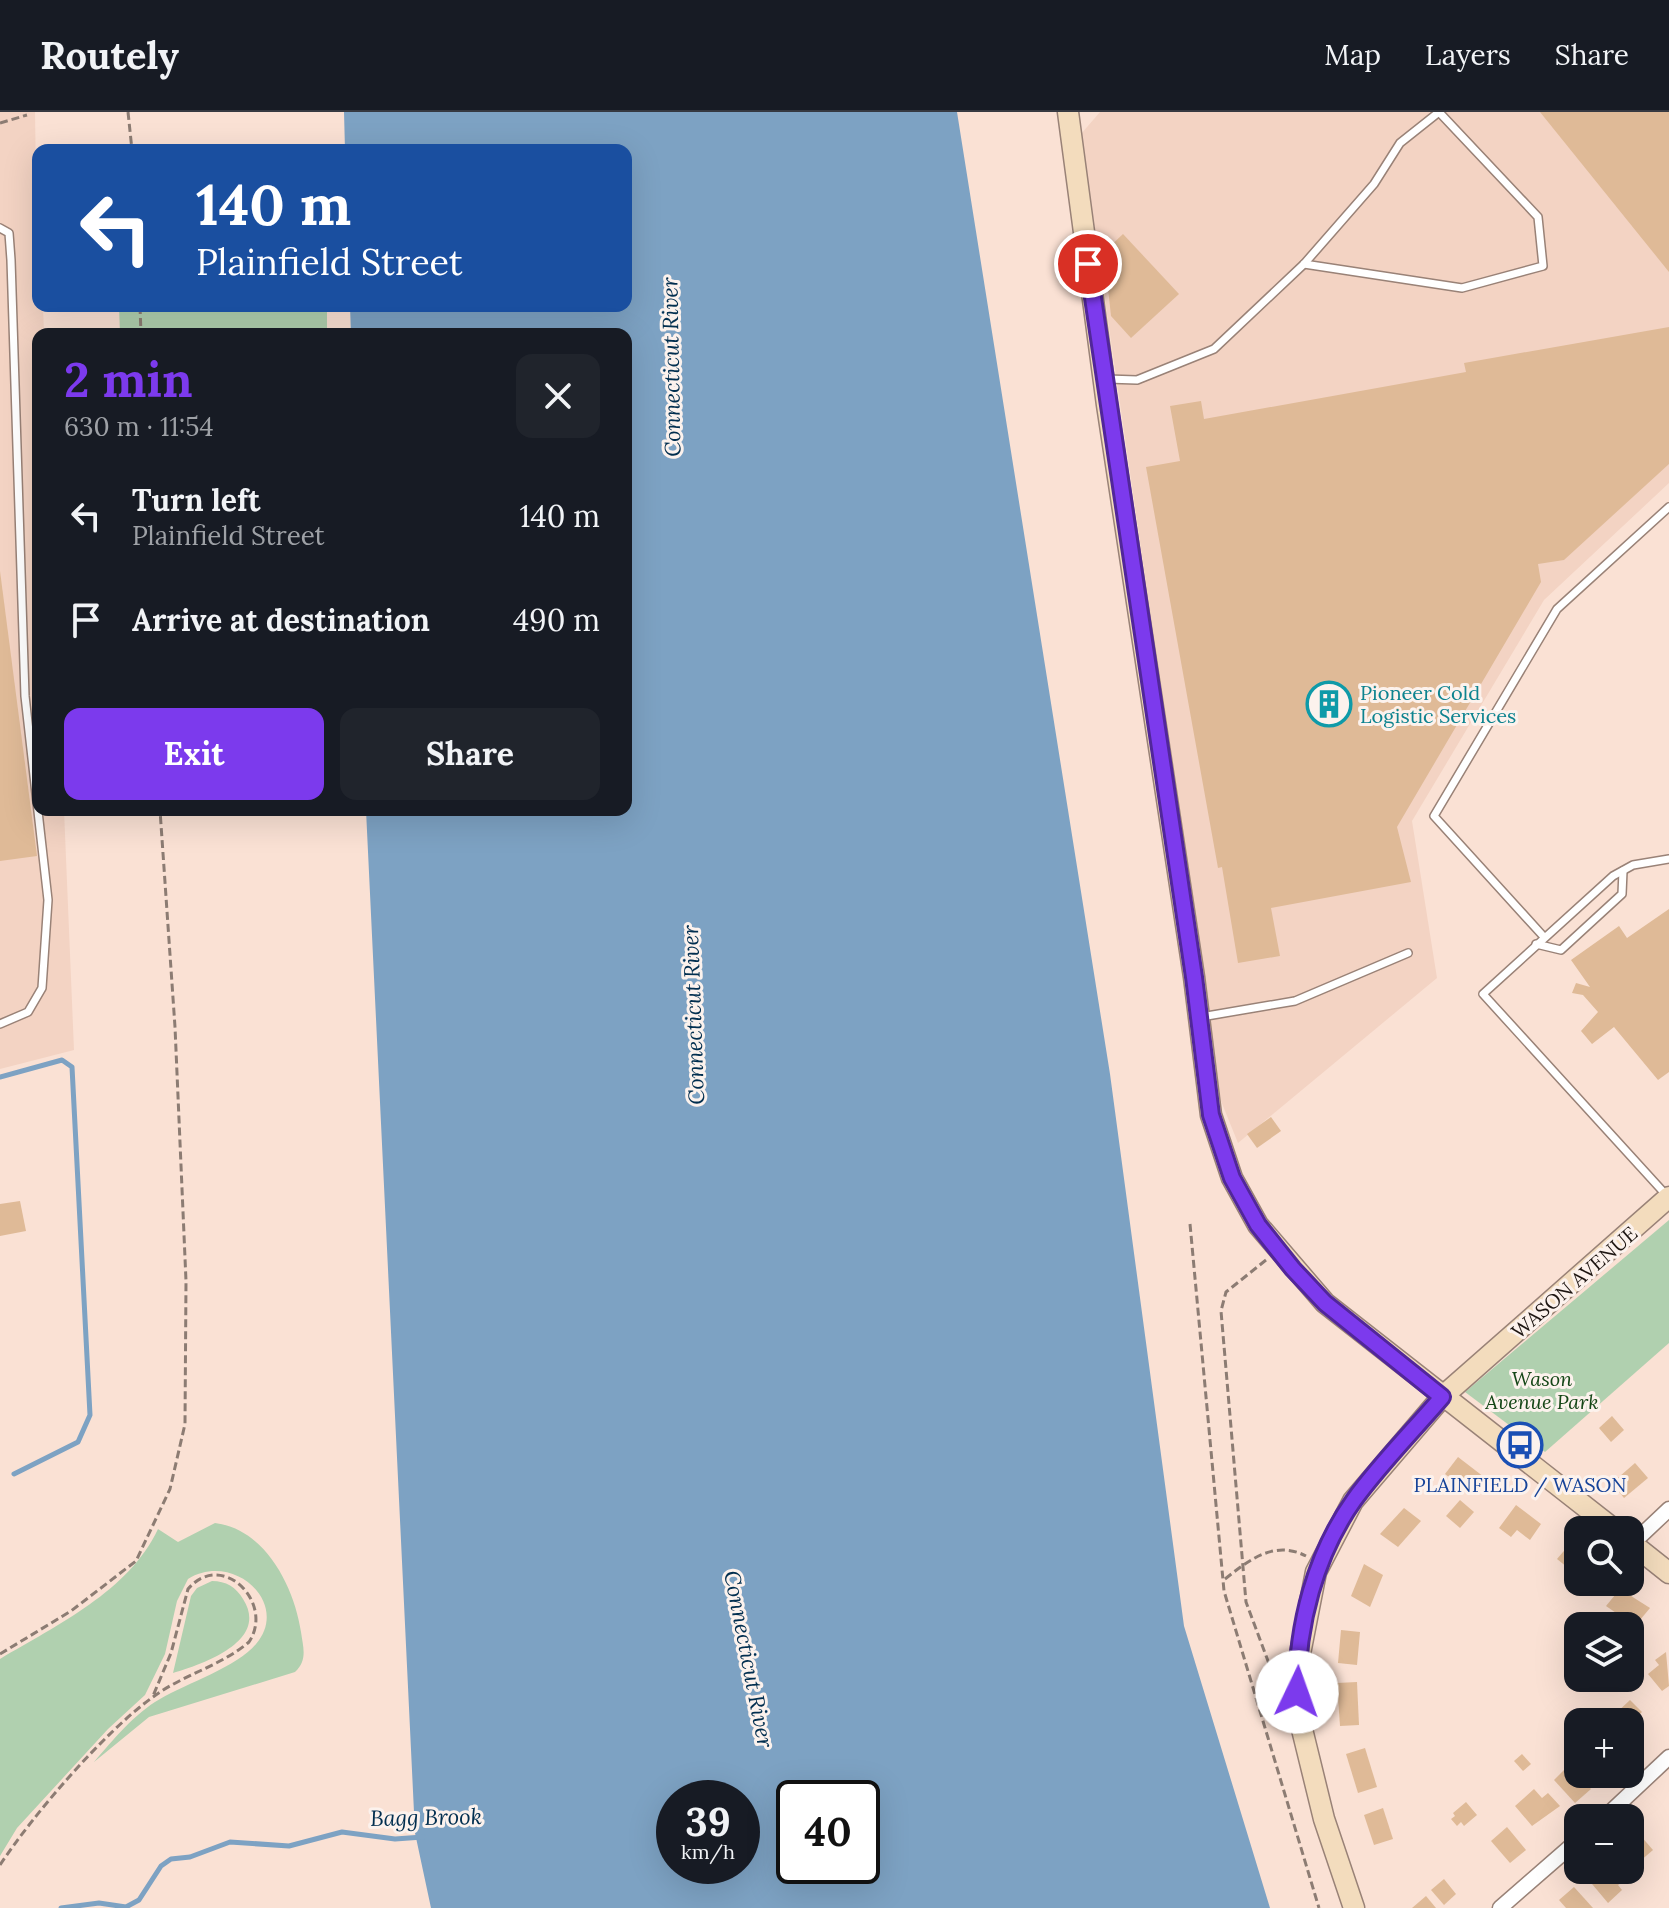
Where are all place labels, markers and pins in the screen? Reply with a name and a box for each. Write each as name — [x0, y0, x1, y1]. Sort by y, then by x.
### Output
pin — [1054, 230, 1122, 298]
building icon: Pioneer Cold Logistic Services — [1305, 680, 1353, 728]
place label: Pioneer Cold Logistic Services — [1360, 680, 1516, 728]
bus stop icon: PLAINFIELD / WASON — [1496, 1421, 1544, 1469]
place label: PLAINFIELD / WASON — [1413, 1472, 1627, 1498]

